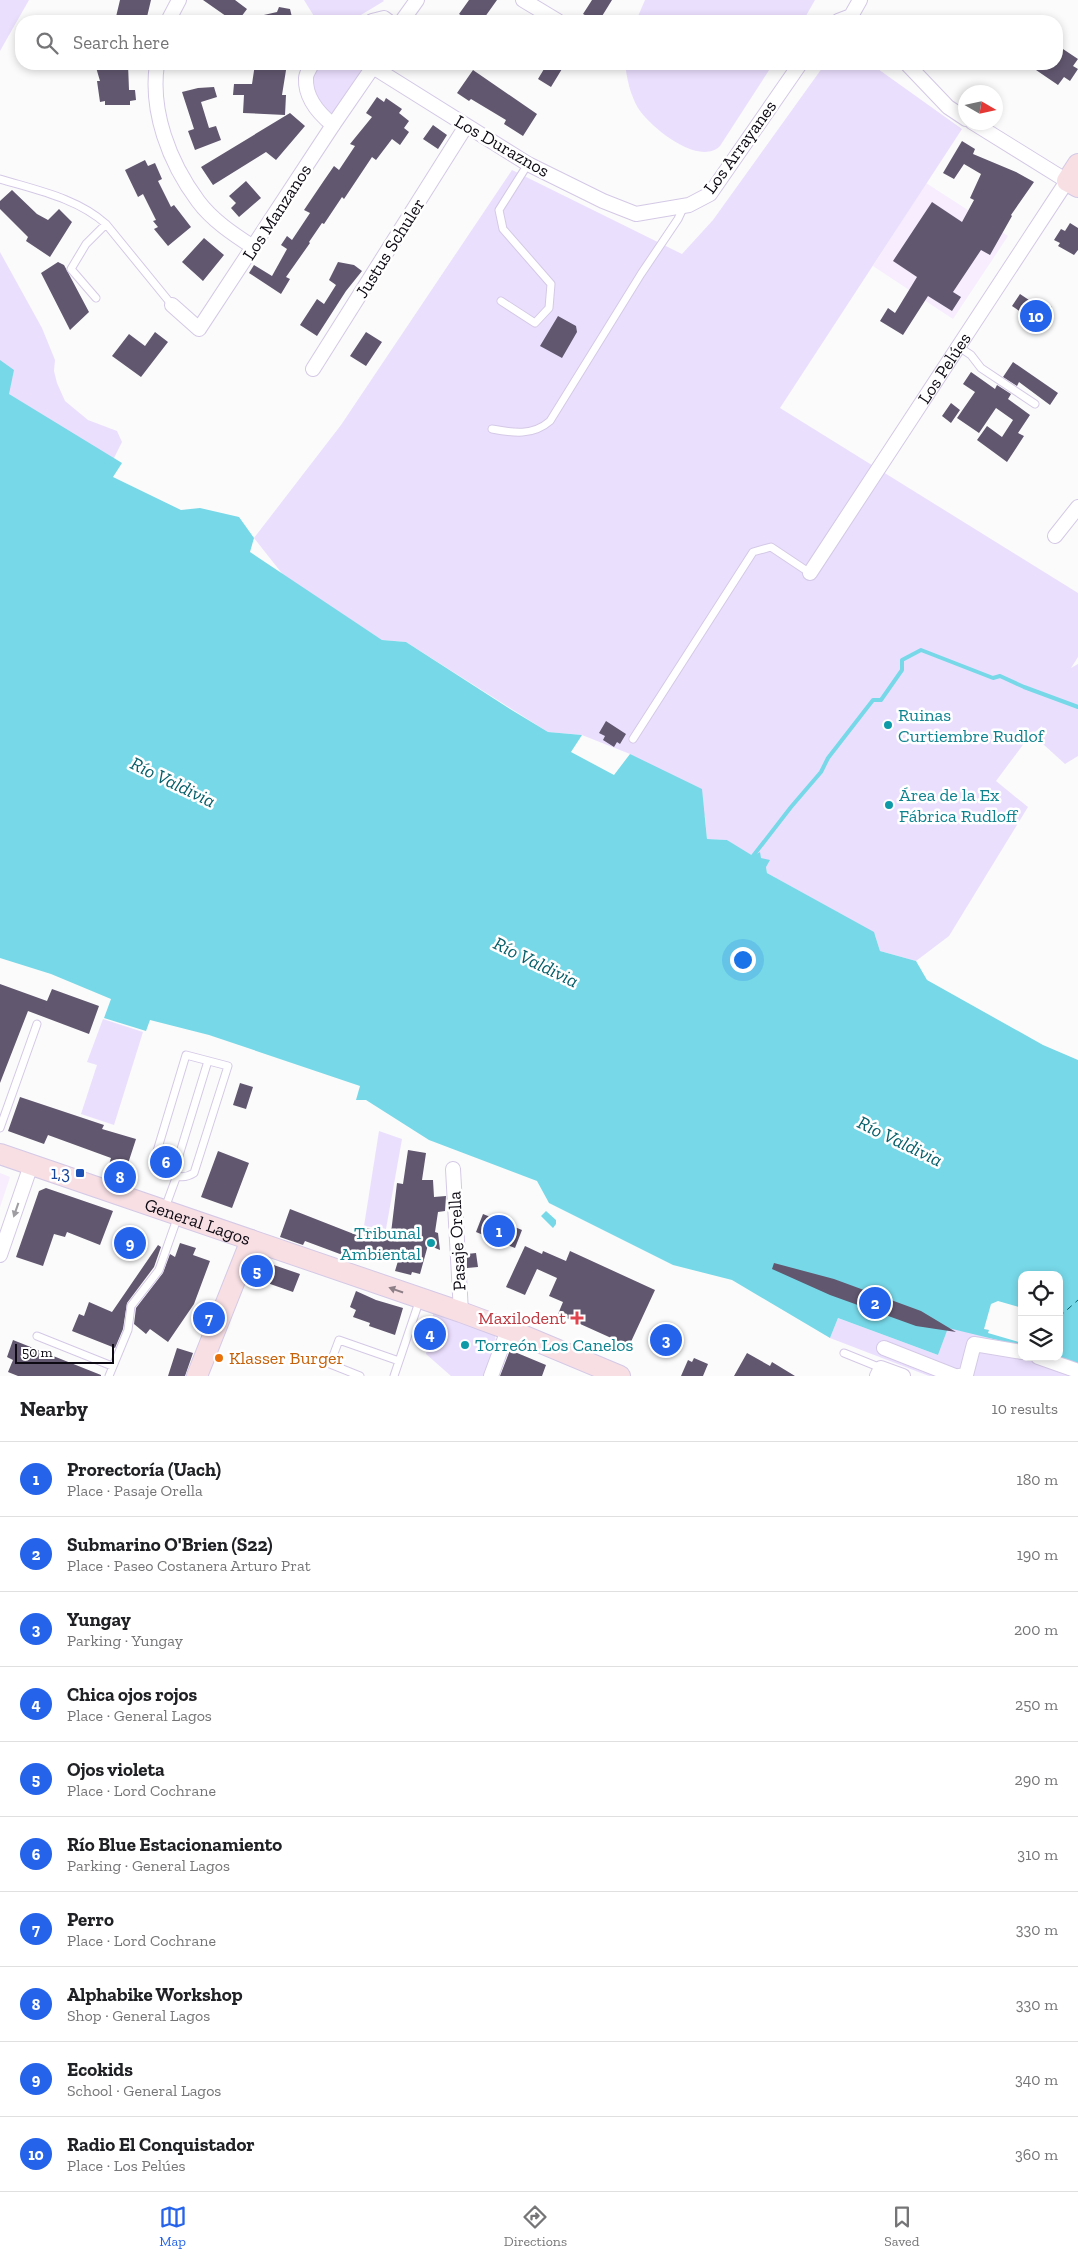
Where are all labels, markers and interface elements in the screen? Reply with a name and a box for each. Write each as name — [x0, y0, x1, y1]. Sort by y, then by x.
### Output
search box — [15, 15, 1063, 70]
icon: search — [33, 29, 61, 57]
text: Search here — [73, 31, 169, 54]
north arrow — [958, 85, 1003, 130]
street label: Los Arrayanes — [699, 96, 781, 198]
street label: Los Duraznos — [451, 110, 553, 182]
street label: Los Manzanos — [238, 160, 316, 264]
street label: Justus Schuler — [351, 194, 429, 302]
pin: 10 — [1020, 297, 1052, 335]
street label: Los Pelúes — [913, 328, 976, 408]
place label: Ruinas Curtiembre Rudlof — [898, 704, 1045, 747]
marker: Ruinas Curtiembre Rudlof — [882, 719, 894, 731]
water label: Río Valdivia — [127, 752, 219, 812]
place label: Área de la Ex Fábrica Rudloff — [899, 784, 1019, 827]
marker: Área de la Ex Fábrica Rudloff — [883, 799, 895, 811]
water label: Río Valdivia — [490, 932, 582, 992]
your location — [730, 947, 756, 973]
water label: Río Valdivia — [854, 1111, 946, 1171]
pin: 6 — [150, 1143, 182, 1181]
pin: 8 — [104, 1158, 136, 1196]
place label: 1,3 — [51, 1162, 70, 1184]
marker: 1,3 — [74, 1167, 86, 1179]
street label: Pasaje Orella — [443, 1190, 471, 1292]
street label: General Lagos — [142, 1193, 254, 1250]
one-way arrow — [12, 1203, 20, 1218]
pin: 1 — [483, 1212, 515, 1250]
place label: Tribunal Ambiental — [340, 1222, 421, 1265]
pin: 9 — [114, 1224, 146, 1262]
marker: Tribunal Ambiental — [425, 1237, 437, 1249]
pin: 5 — [241, 1252, 273, 1290]
map controls — [1018, 1271, 1063, 1361]
button: locate — [1018, 1271, 1063, 1316]
pin: 2 — [859, 1284, 891, 1322]
one-way arrow — [388, 1286, 403, 1294]
pin: 7 — [193, 1299, 225, 1337]
place label: Maxilodent — [478, 1307, 566, 1329]
marker: Maxilodent — [570, 1311, 584, 1325]
pin: 4 — [414, 1315, 446, 1353]
button: layers — [1018, 1316, 1063, 1361]
pin: 3 — [650, 1321, 682, 1359]
place label: Torreón Los Canelos — [475, 1334, 634, 1356]
marker: Torreón Los Canelos — [459, 1339, 471, 1351]
scale bar — [15, 1341, 114, 1364]
text: 50 m — [22, 1344, 53, 1361]
place label: Klasser Burger — [229, 1347, 344, 1369]
marker: Klasser Burger — [213, 1352, 225, 1364]
text: Nearby — [20, 1396, 88, 1421]
text: 10 results — [992, 1399, 1058, 1418]
text: Prorectoría (Uach) — [67, 1458, 221, 1481]
text: 1 — [33, 1470, 39, 1489]
text: 180 m — [1017, 1470, 1058, 1489]
text: Place · Pasaje Orella — [67, 1481, 203, 1500]
text: Submarino O'Brien (S22) — [67, 1533, 273, 1556]
text: 2 — [32, 1545, 40, 1564]
text: 190 m — [1017, 1545, 1058, 1564]
text: Place · Paseo Costanera Arturo Prat — [67, 1556, 311, 1575]
text: Yungay — [67, 1608, 131, 1631]
text: 3 — [32, 1620, 40, 1639]
text: 200 m — [1014, 1620, 1058, 1639]
text: Parking · Yungay — [67, 1631, 183, 1650]
text: Chica ojos rojos — [67, 1683, 197, 1706]
text: 4 — [31, 1695, 41, 1714]
text: 250 m — [1015, 1695, 1058, 1714]
text: Place · General Lagos — [67, 1706, 212, 1725]
text: Ojos violeta — [67, 1758, 165, 1781]
text: 5 — [32, 1770, 40, 1789]
text: 290 m — [1015, 1770, 1058, 1789]
text: Place · Lord Cochrane — [67, 1781, 216, 1800]
text: Río Blue Estacionamiento — [67, 1833, 282, 1856]
text: 6 — [32, 1845, 40, 1864]
text: 310 m — [1017, 1845, 1058, 1864]
text: Parking · General Lagos — [67, 1856, 230, 1875]
text: Perro — [67, 1908, 114, 1931]
text: 7 — [32, 1920, 40, 1939]
text: 330 m — [1016, 1920, 1058, 1939]
text: Place · Lord Cochrane — [67, 1931, 216, 1950]
text: Alphabike Workshop — [67, 1983, 243, 2006]
text: 8 — [32, 1995, 40, 2014]
text: 330 m — [1016, 1995, 1058, 2014]
text: Shop · General Lagos — [67, 2006, 210, 2025]
text: Ecokids — [67, 2058, 133, 2081]
text: 9 — [32, 2070, 40, 2089]
text: 340 m — [1015, 2070, 1058, 2089]
text: School · General Lagos — [67, 2081, 221, 2100]
text: Radio El Conquistador — [67, 2133, 255, 2156]
text: 10 — [28, 2145, 44, 2164]
text: 360 m — [1015, 2145, 1058, 2164]
text: Place · Los Pelúes — [67, 2156, 186, 2175]
tab: Map — [159, 2203, 187, 2250]
tab: Directions — [504, 2203, 567, 2250]
tab: Saved — [884, 2203, 919, 2250]

